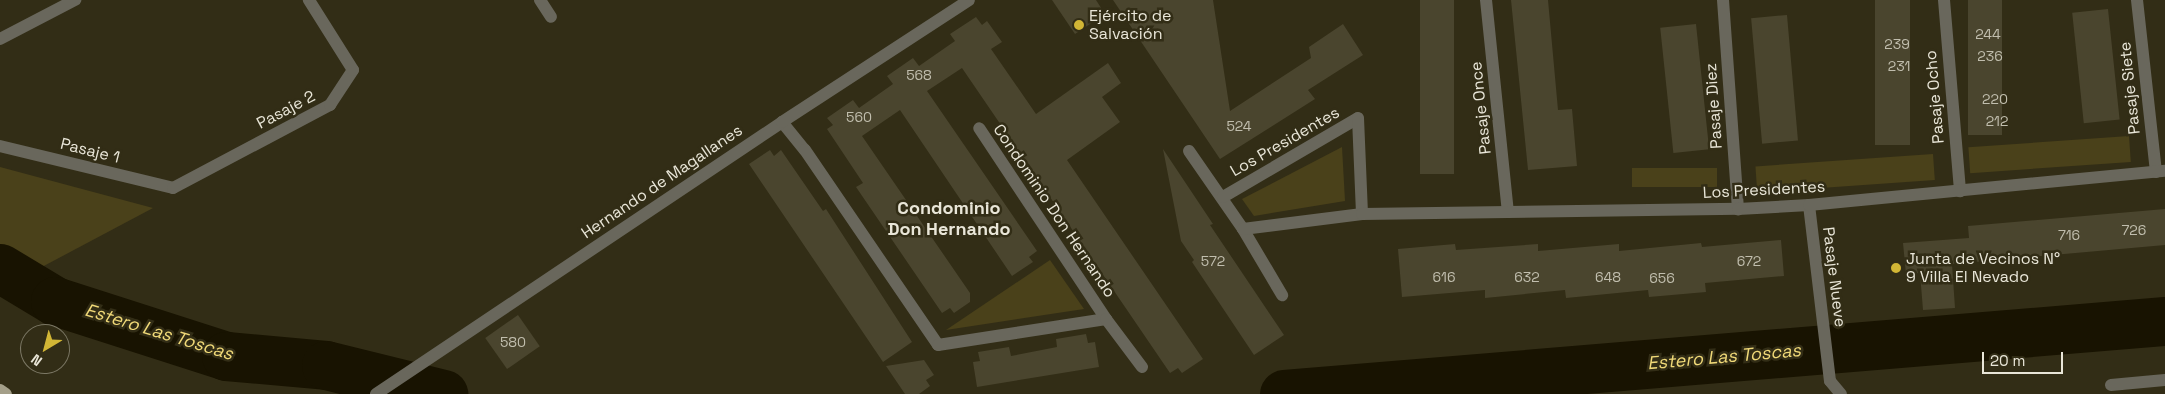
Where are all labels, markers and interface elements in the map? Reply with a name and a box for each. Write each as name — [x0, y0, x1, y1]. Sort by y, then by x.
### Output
place label: Ejército de Salvación — [1089, 6, 1172, 44]
marker: Ejército de Salvación — [1073, 19, 1085, 31]
house number: 244 — [1975, 26, 2001, 42]
house number: 239 — [1884, 36, 1910, 52]
street label: Pasaje Siete — [2116, 41, 2144, 135]
house number: 236 — [1977, 48, 2003, 64]
street label: Pasaje Ocho — [1921, 50, 1949, 144]
house number: 231 — [1888, 58, 1910, 74]
street label: Pasaje Once — [1467, 61, 1495, 155]
street label: Pasaje Diez — [1701, 63, 1727, 149]
house number: 568 — [906, 67, 932, 83]
street label: Pasaje 2 — [254, 87, 318, 133]
house number: 220 — [1982, 91, 2008, 107]
street label: Los Presidentes — [1227, 103, 1343, 181]
house number: 560 — [846, 109, 872, 125]
house number: 212 — [1986, 113, 2008, 129]
house number: 524 — [1226, 118, 1252, 134]
street label: Hernando de Magallanes — [578, 121, 746, 243]
street label: Condominio Don Hernando — [989, 121, 1119, 301]
street label: Pasaje 1 — [58, 134, 122, 168]
street label: Los Presidentes — [1702, 177, 1826, 203]
district label: Condominio Don Hernando — [887, 198, 1011, 240]
house number: 726 — [2122, 222, 2146, 238]
street label: Pasaje Nueve — [1818, 226, 1850, 328]
house number: 716 — [2058, 227, 2080, 243]
place label: Junta de Vecinos N° 9 Villa El Nevado — [1906, 249, 2060, 287]
house number: 572 — [1201, 253, 1225, 269]
house number: 672 — [1737, 253, 1761, 269]
marker: Junta de Vecinos N° 9 Villa El Nevado — [1890, 262, 1902, 274]
house number: 616 — [1433, 269, 1455, 285]
house number: 632 — [1514, 269, 1540, 285]
house number: 648 — [1595, 269, 1621, 285]
house number: 656 — [1649, 270, 1675, 286]
water label: Estero Las Toscas — [82, 299, 236, 365]
north arrow — [20, 324, 70, 374]
house number: 580 — [500, 334, 526, 350]
water label: Estero Las Toscas — [1646, 340, 1802, 374]
scale bar — [1985, 342, 2066, 374]
text: N — [27, 350, 46, 370]
text: 20 m — [1990, 351, 2025, 370]

